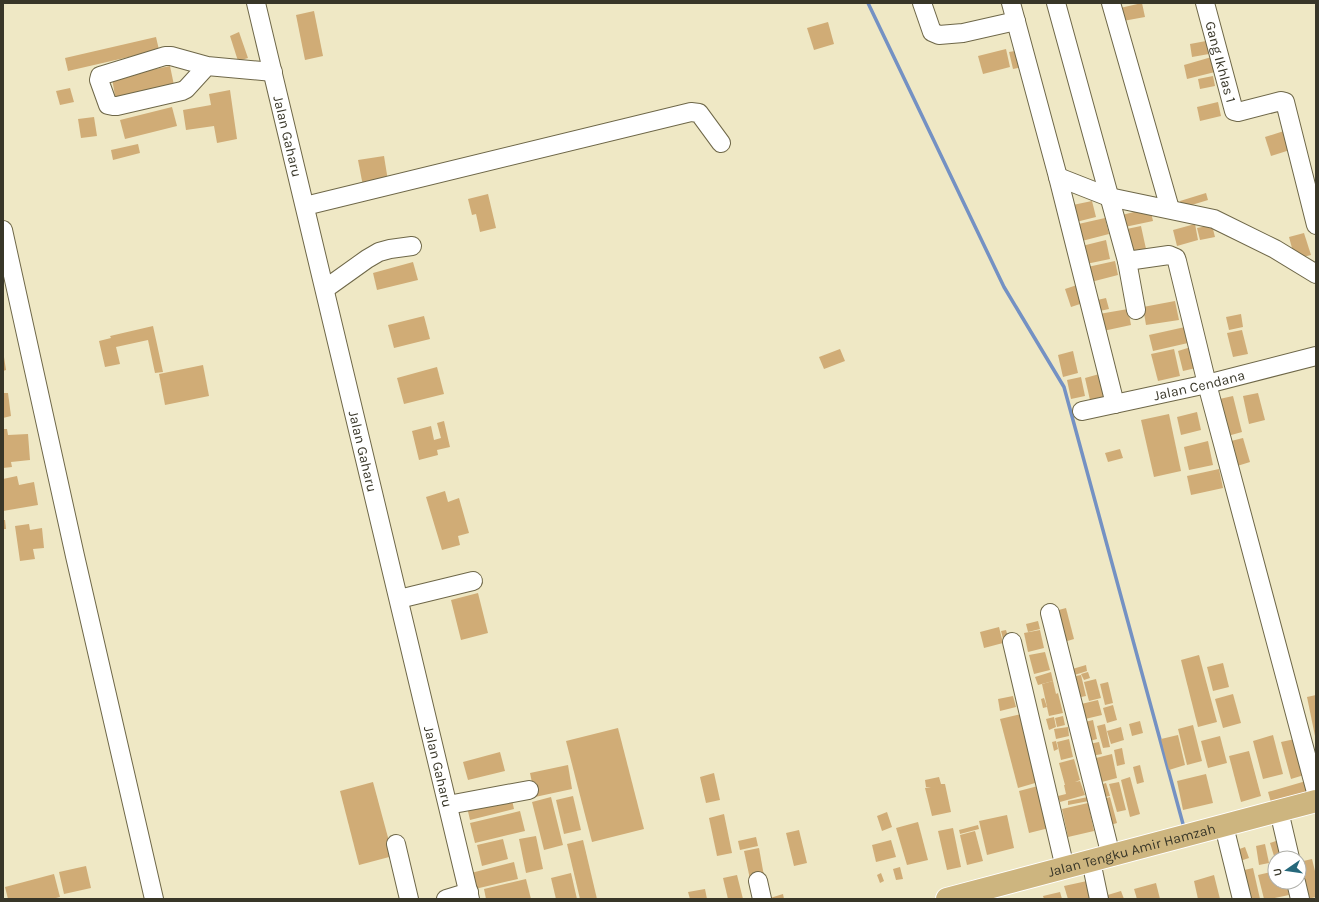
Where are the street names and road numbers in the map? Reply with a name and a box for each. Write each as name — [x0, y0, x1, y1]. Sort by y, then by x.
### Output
street label: Gang Ikhlas 1 — [1202, 19, 1240, 105]
street label: Jalan Gaharu — [270, 94, 306, 179]
street label: Jalan Cendana — [1152, 366, 1247, 404]
street label: Jalan Gaharu — [345, 409, 381, 494]
street label: Jalan Gaharu — [420, 724, 456, 809]
street label: Jalan Tengku Amir Hamzah — [1046, 820, 1217, 880]

